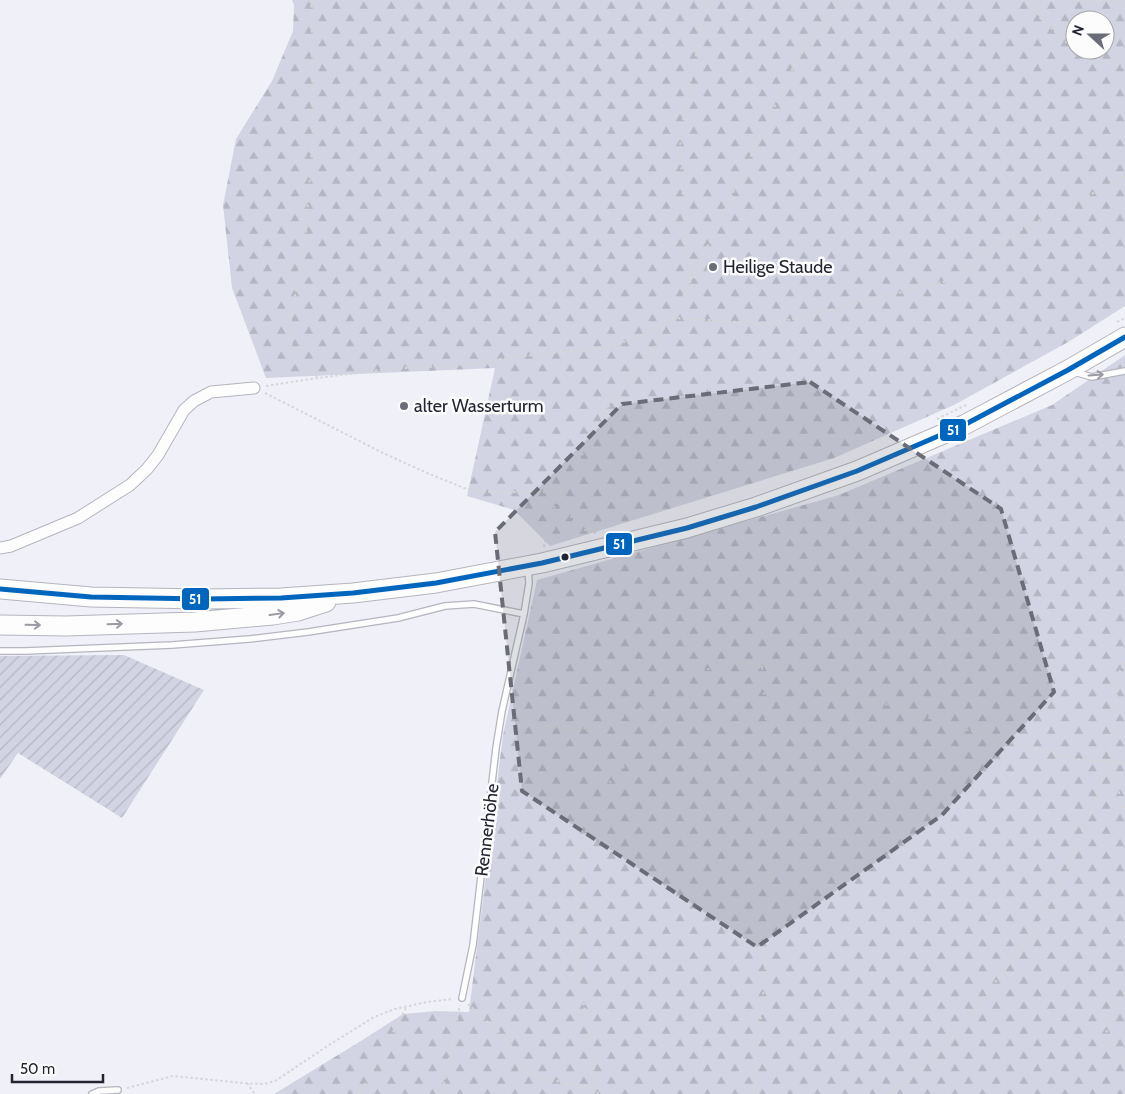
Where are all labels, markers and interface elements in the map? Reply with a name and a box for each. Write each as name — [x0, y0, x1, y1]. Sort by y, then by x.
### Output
north arrow — [1065, 10, 1115, 60]
text: N — [1068, 22, 1088, 38]
place label: Heilige Staude — [723, 256, 832, 278]
marker: Heilige Staude — [707, 261, 719, 273]
one-way arrow — [1088, 371, 1104, 380]
place label: alter Wasserturm — [414, 395, 543, 417]
marker: alter Wasserturm — [398, 400, 410, 412]
line badge: 51 — [939, 418, 967, 442]
text: 51 — [947, 421, 959, 439]
line badge: 51 — [605, 532, 633, 556]
text: 51 — [613, 535, 625, 553]
unlabelled marker — [560, 552, 570, 562]
line badge: 51 — [181, 587, 210, 611]
text: 51 — [189, 590, 201, 608]
one-way arrow — [268, 609, 284, 619]
one-way arrow — [106, 619, 122, 629]
one-way arrow — [24, 620, 41, 630]
street label: Rennerhöhe — [470, 782, 504, 878]
scale bar — [12, 1052, 104, 1084]
text: 50 m — [20, 1060, 55, 1078]

